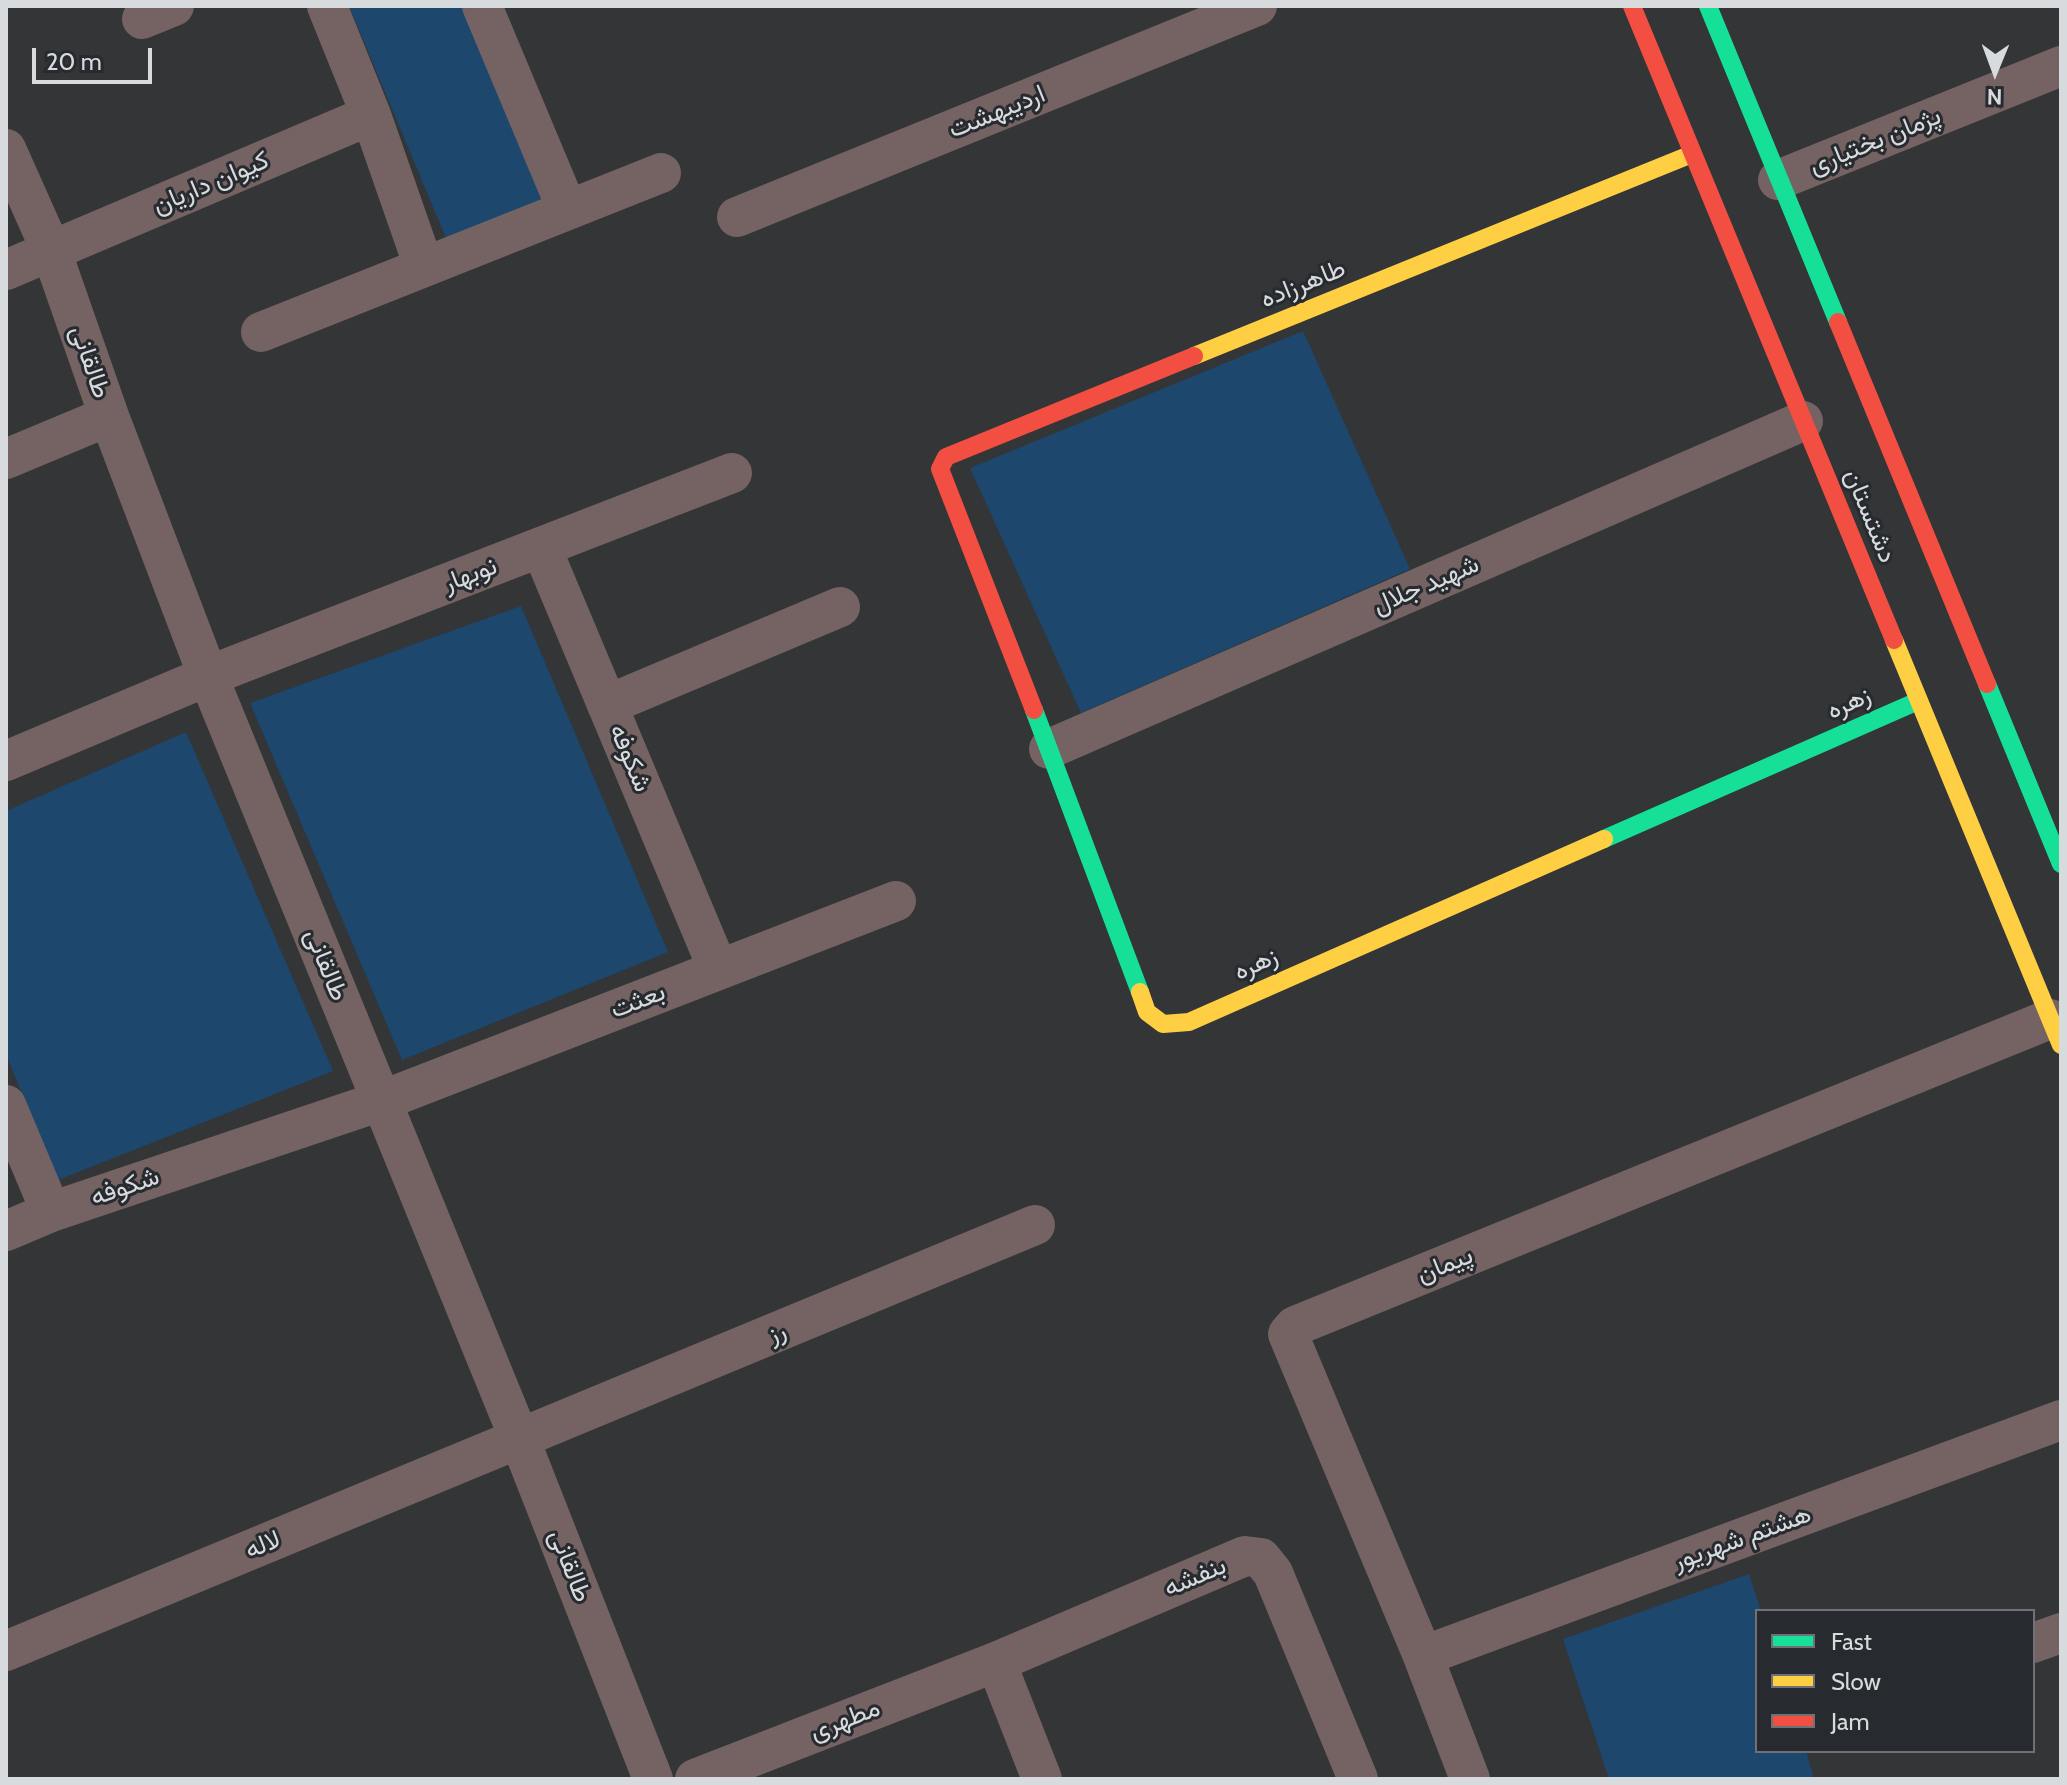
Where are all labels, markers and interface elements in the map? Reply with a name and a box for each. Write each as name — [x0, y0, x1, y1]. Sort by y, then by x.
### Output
scale bar — [36, 32, 156, 82]
north arrow — [1955, 32, 2035, 112]
text: 20 m — [46, 47, 102, 76]
street label: اردیبهشت — [944, 79, 1050, 145]
text: N — [1987, 83, 2003, 110]
street label: پژمان بختیاری — [1805, 100, 1945, 182]
street label: کیوان داریان — [148, 145, 274, 221]
street label: طاهرزاده — [1256, 253, 1350, 315]
street label: طالقانی — [63, 321, 117, 403]
street label: دشتستان — [1837, 464, 1903, 568]
street label: شهید جلال — [1368, 549, 1484, 621]
street label: نوبهار — [439, 551, 501, 599]
street label: زهره — [1822, 680, 1876, 726]
street label: شکوفه — [602, 719, 658, 797]
street label: طالقانی — [297, 924, 355, 1006]
street label: زهره — [1229, 941, 1283, 987]
street label: بعثت — [606, 976, 670, 1026]
street label: شکوفه — [86, 1161, 164, 1213]
street label: پیمان — [1412, 1240, 1478, 1290]
street label: رز — [763, 1315, 791, 1351]
street label: هشتم شهریور — [1668, 1499, 1816, 1577]
street label: لاله — [241, 1524, 285, 1566]
street label: طالقانی — [542, 1525, 598, 1607]
street label: بنفشه — [1159, 1550, 1231, 1604]
legend — [1755, 1609, 2035, 1753]
text: Fast — [1831, 1627, 1872, 1656]
text: Slow — [1831, 1667, 1881, 1696]
street label: مطهری — [805, 1692, 885, 1748]
text: Jam — [1831, 1707, 1869, 1736]

